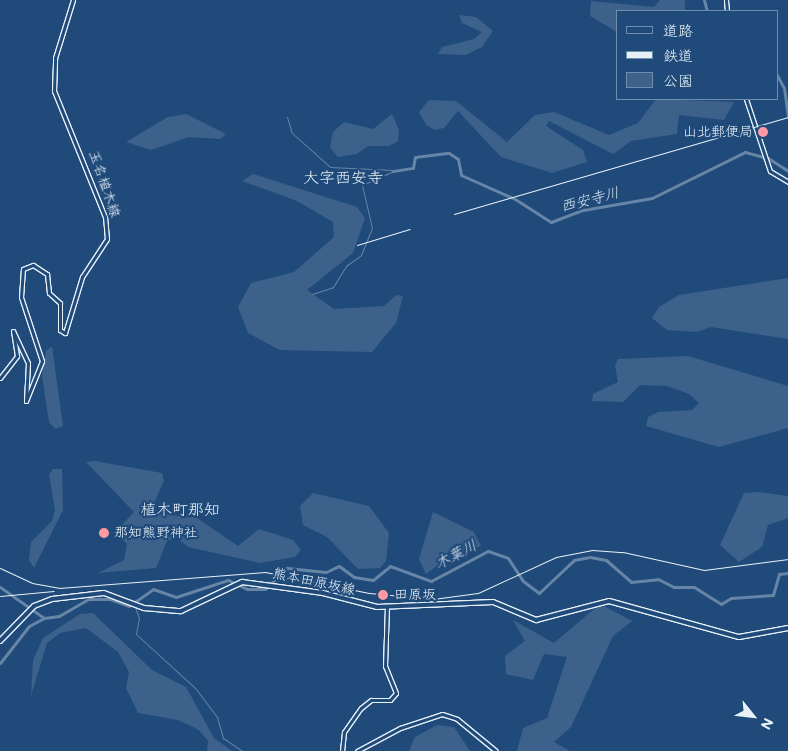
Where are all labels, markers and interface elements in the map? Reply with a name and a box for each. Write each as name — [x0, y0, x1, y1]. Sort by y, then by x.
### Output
legend — [616, 10, 778, 100]
text: 道路 — [663, 22, 693, 41]
text: 鉄道 — [663, 47, 693, 66]
text: 公園 — [663, 72, 693, 91]
place label: 山北郵便局 — [683, 124, 753, 140]
marker: 山北郵便局 — [757, 126, 769, 138]
street label: 玉名植木線 — [85, 148, 123, 220]
district label: 大字西安寺 — [303, 169, 383, 189]
water label: 西安寺川 — [559, 184, 621, 216]
district label: 植木町那知 — [140, 501, 220, 521]
place label: 那知熊野神社 — [114, 525, 198, 541]
marker: 那知熊野神社 — [98, 527, 110, 539]
water label: 木葉川 — [432, 536, 480, 574]
street label: 熊本田原坂線 — [271, 565, 357, 599]
place label: 田原坂 — [394, 587, 436, 603]
marker: 田原坂 — [376, 588, 390, 602]
north arrow — [728, 691, 778, 741]
text: N — [757, 715, 777, 732]

